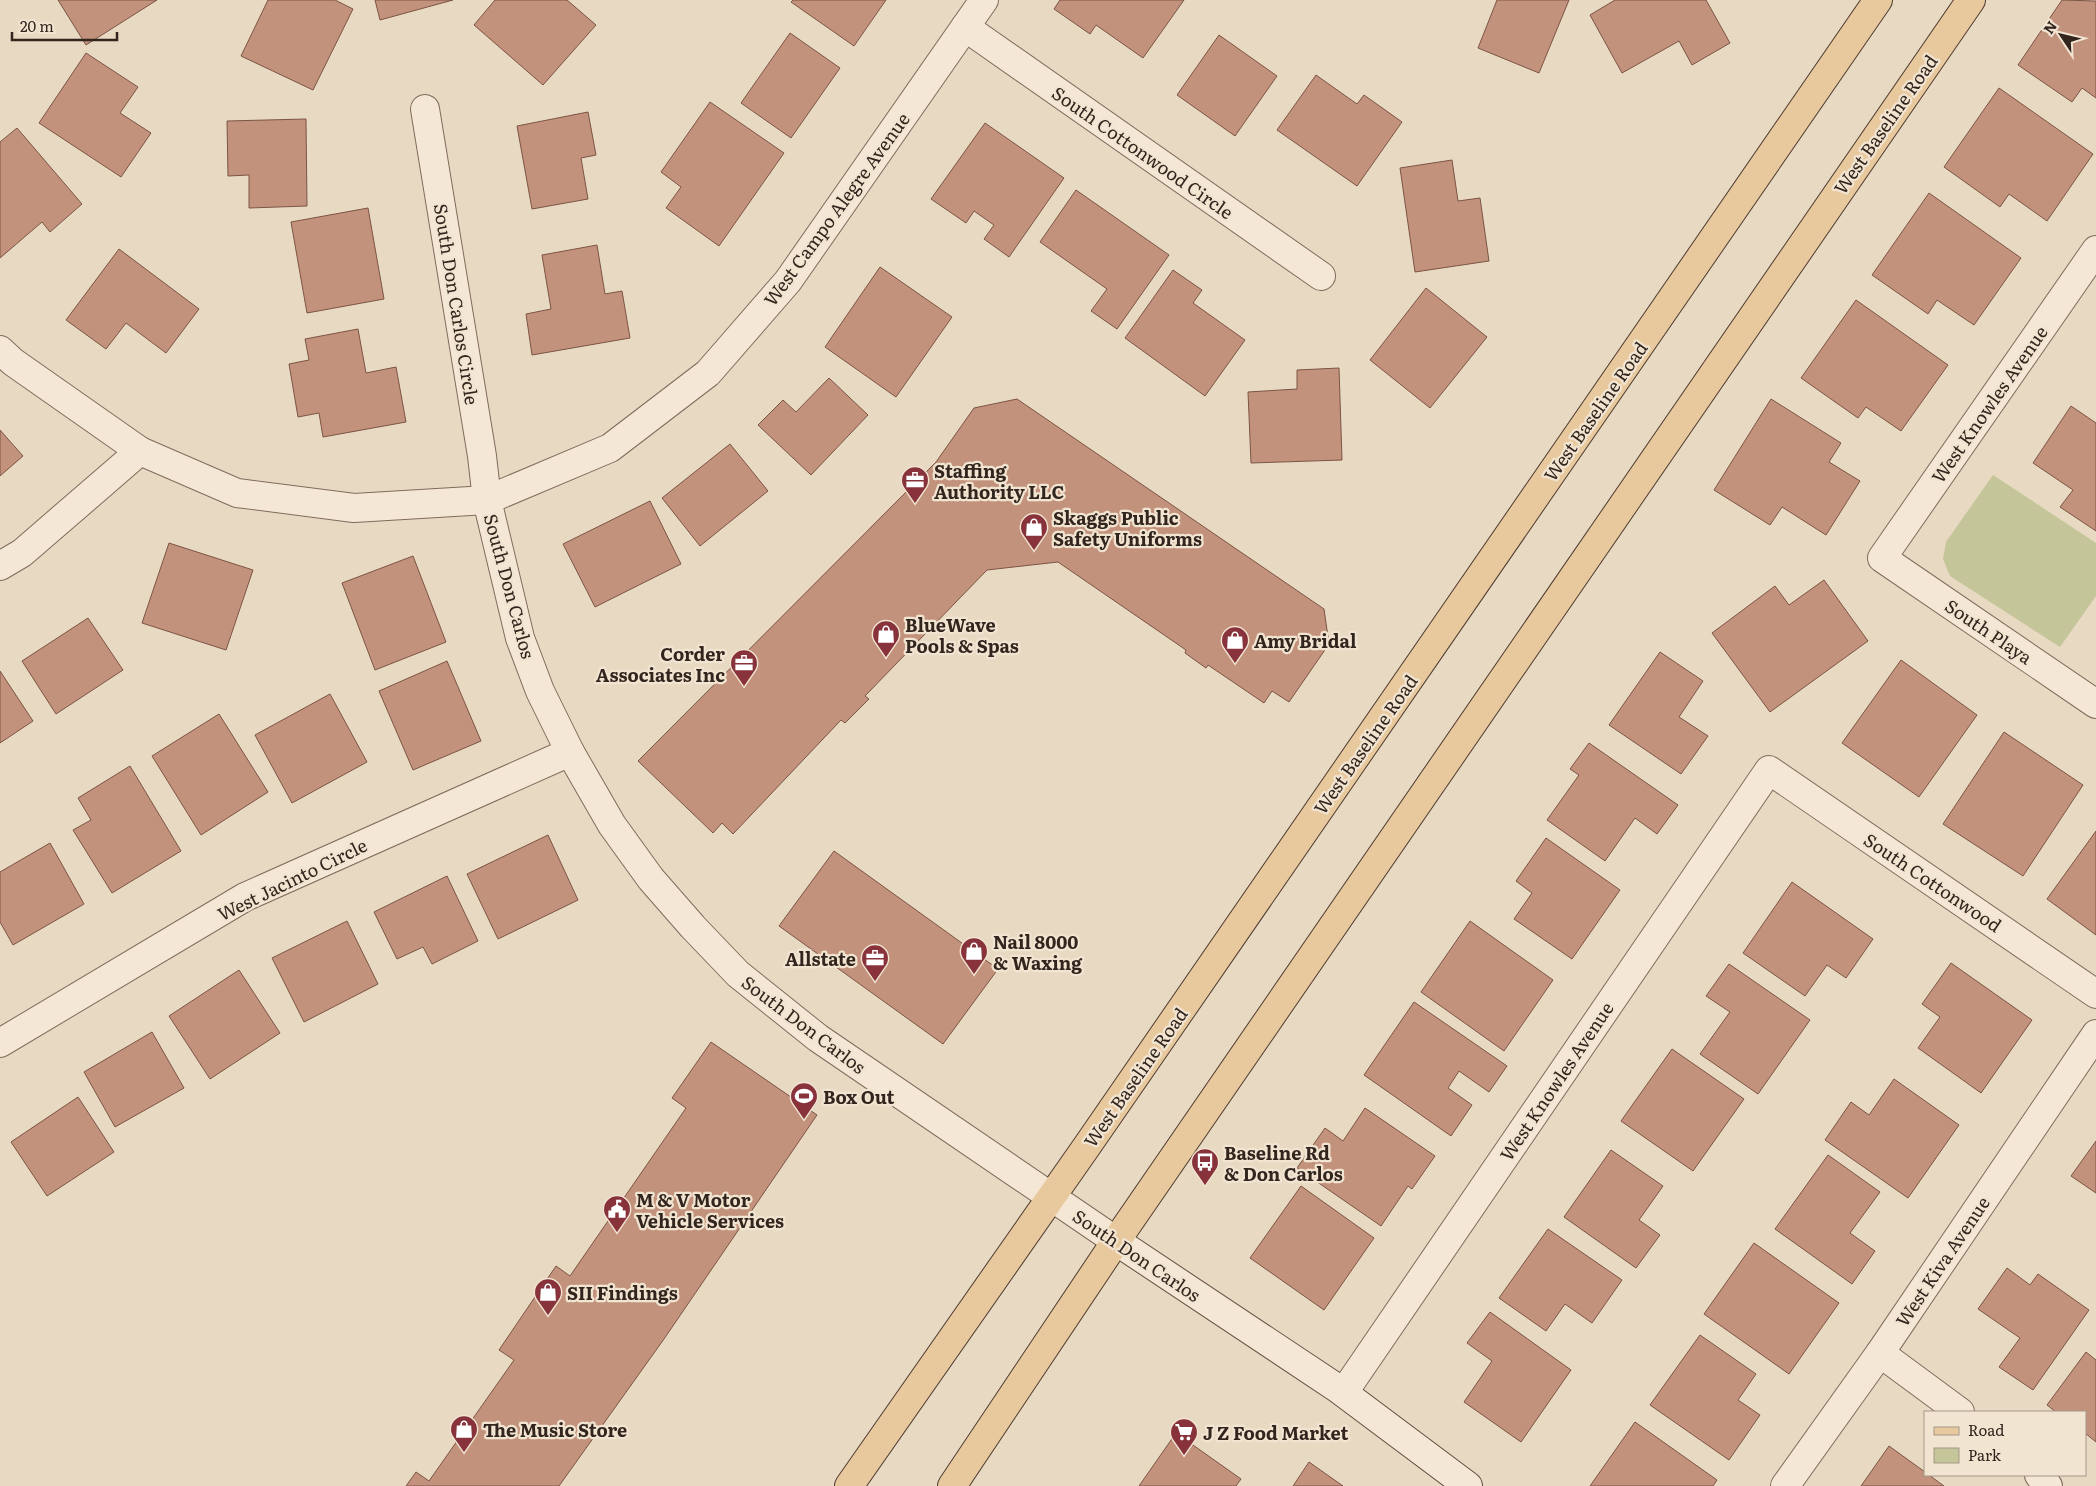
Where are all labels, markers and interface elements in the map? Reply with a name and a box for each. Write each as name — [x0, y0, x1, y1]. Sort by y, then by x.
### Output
scale bar — [12, 10, 118, 42]
north arrow — [2036, 10, 2086, 60]
text: 20 m — [20, 14, 54, 37]
text: N — [2038, 16, 2061, 38]
street label: West Baseline Road — [1827, 49, 1943, 199]
street label: South Cottonwood Circle — [1047, 79, 1239, 225]
street label: West Campo Alegre Avenue — [757, 107, 915, 311]
street label: South Don Carlos Circle — [428, 201, 486, 407]
street label: West Knowles Avenue — [1924, 320, 2054, 488]
street label: West Baseline Road — [1537, 336, 1653, 486]
place label: Staffing Authority LLC — [934, 457, 1064, 505]
office icon: Staffing Authority LLC — [900, 465, 930, 504]
place label: Skaggs Public Safety Uniforms — [1053, 504, 1202, 552]
street label: South Don Carlos — [478, 511, 542, 661]
shop icon: Skaggs Public Safety Uniforms — [1019, 512, 1049, 551]
street label: South Playa — [1940, 592, 2038, 670]
place label: BlueWave Pools & Spas — [905, 611, 1019, 659]
shop icon: BlueWave Pools & Spas — [871, 619, 901, 658]
shop icon: Amy Bridal — [1220, 625, 1250, 664]
place label: Amy Bridal — [1254, 627, 1357, 654]
place label: Corder Associates Inc — [596, 640, 725, 688]
office icon: Corder Associates Inc — [729, 648, 759, 687]
street label: West Baseline Road — [1307, 669, 1423, 819]
street label: South Cottonwood — [1859, 826, 2007, 938]
street label: West Jacinto Circle — [213, 831, 371, 927]
place label: Nail 8000 & Waxing — [993, 928, 1083, 976]
shop icon: Nail 8000 & Waxing — [959, 936, 989, 975]
office icon: Allstate — [860, 943, 890, 982]
place label: Allstate — [785, 945, 856, 972]
street label: South Don Carlos — [736, 968, 872, 1080]
street label: West Knowles Avenue — [1493, 996, 1619, 1166]
street label: West Baseline Road — [1077, 1002, 1193, 1152]
sports icon: Box Out — [789, 1081, 819, 1120]
place label: Box Out — [823, 1083, 895, 1110]
place label: Baseline Rd & Don Carlos — [1224, 1139, 1343, 1187]
bus stop icon: Baseline Rd & Don Carlos — [1190, 1147, 1220, 1186]
place label: M & V Motor Vehicle Services — [636, 1186, 784, 1234]
street label: West Kiva Avenue — [1888, 1191, 1996, 1331]
public building icon: M & V Motor Vehicle Services — [602, 1194, 632, 1233]
street label: South Don Carlos — [1068, 1202, 1206, 1308]
shop icon: SII Findings — [533, 1277, 563, 1316]
place label: SII Findings — [567, 1279, 678, 1306]
legend — [1924, 1411, 2086, 1476]
shop icon: The Music Store — [449, 1414, 479, 1453]
place label: The Music Store — [483, 1416, 627, 1443]
supermarket icon: J Z Food Market — [1169, 1417, 1199, 1456]
text: Road — [1968, 1418, 2004, 1441]
place label: J Z Food Market — [1203, 1419, 1349, 1446]
text: Park — [1968, 1443, 2002, 1466]

